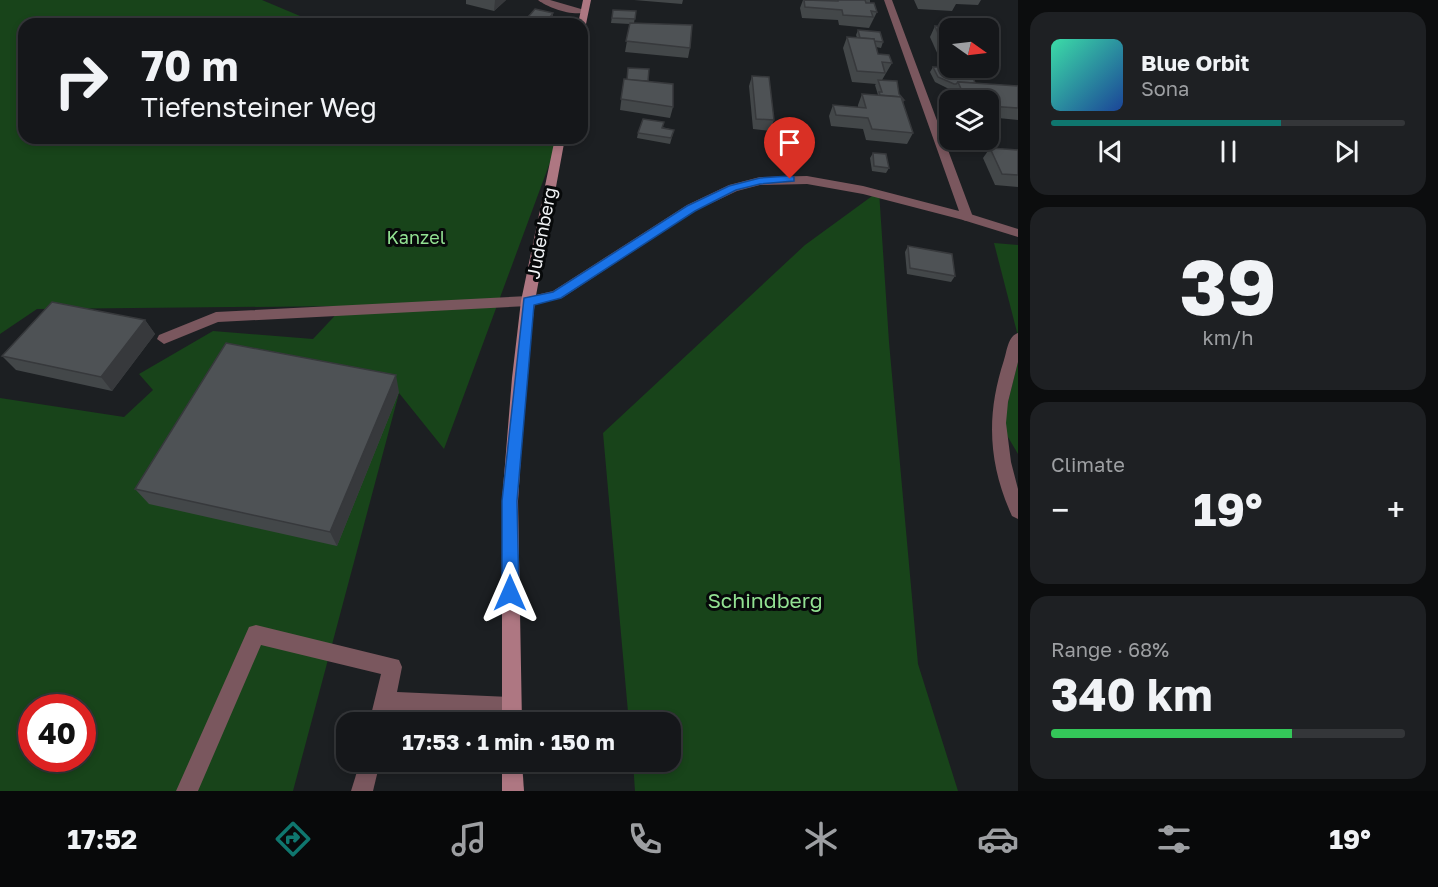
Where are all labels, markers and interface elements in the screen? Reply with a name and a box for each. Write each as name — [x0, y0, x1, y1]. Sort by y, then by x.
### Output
north arrow — [939, 18, 999, 78]
map controls — [939, 18, 999, 150]
text: 70 m — [141, 40, 238, 90]
icon: right — [42, 42, 120, 120]
text: Blue Orbit — [1141, 49, 1249, 76]
text: Sona — [1141, 76, 1189, 100]
button: layers — [939, 90, 999, 150]
text: Tiefensteiner Weg — [141, 91, 377, 123]
pin — [764, 117, 815, 179]
icon: arrive — [773, 126, 806, 159]
icon: previous — [1094, 135, 1127, 168]
icon: pause — [1212, 135, 1245, 168]
icon: next — [1330, 135, 1363, 168]
street label: Judenberg — [521, 185, 561, 281]
park label: Kanzel — [387, 226, 446, 248]
text: 39 — [1179, 239, 1277, 332]
text: km/h — [1203, 325, 1253, 349]
text: Climate — [1051, 452, 1125, 476]
text: 19° — [1193, 482, 1263, 536]
text: − — [1051, 490, 1069, 529]
text: + — [1387, 490, 1405, 529]
position arrow — [478, 561, 542, 625]
park label: Schindberg — [707, 587, 823, 613]
text: Range · 68% — [1051, 637, 1169, 661]
text: 340 km — [1051, 667, 1213, 721]
speed limit sign: 40 — [18, 694, 96, 772]
text: 17:53 · 1 min · 150 m — [402, 728, 615, 755]
icon: directions — [272, 818, 314, 860]
icon: music — [448, 818, 490, 860]
icon: phone — [624, 818, 666, 860]
icon: climate — [800, 818, 842, 860]
icon: car — [977, 818, 1019, 860]
icon: filters — [1153, 818, 1195, 860]
text: 17:52 — [67, 823, 137, 855]
text: 19° — [1329, 823, 1371, 855]

